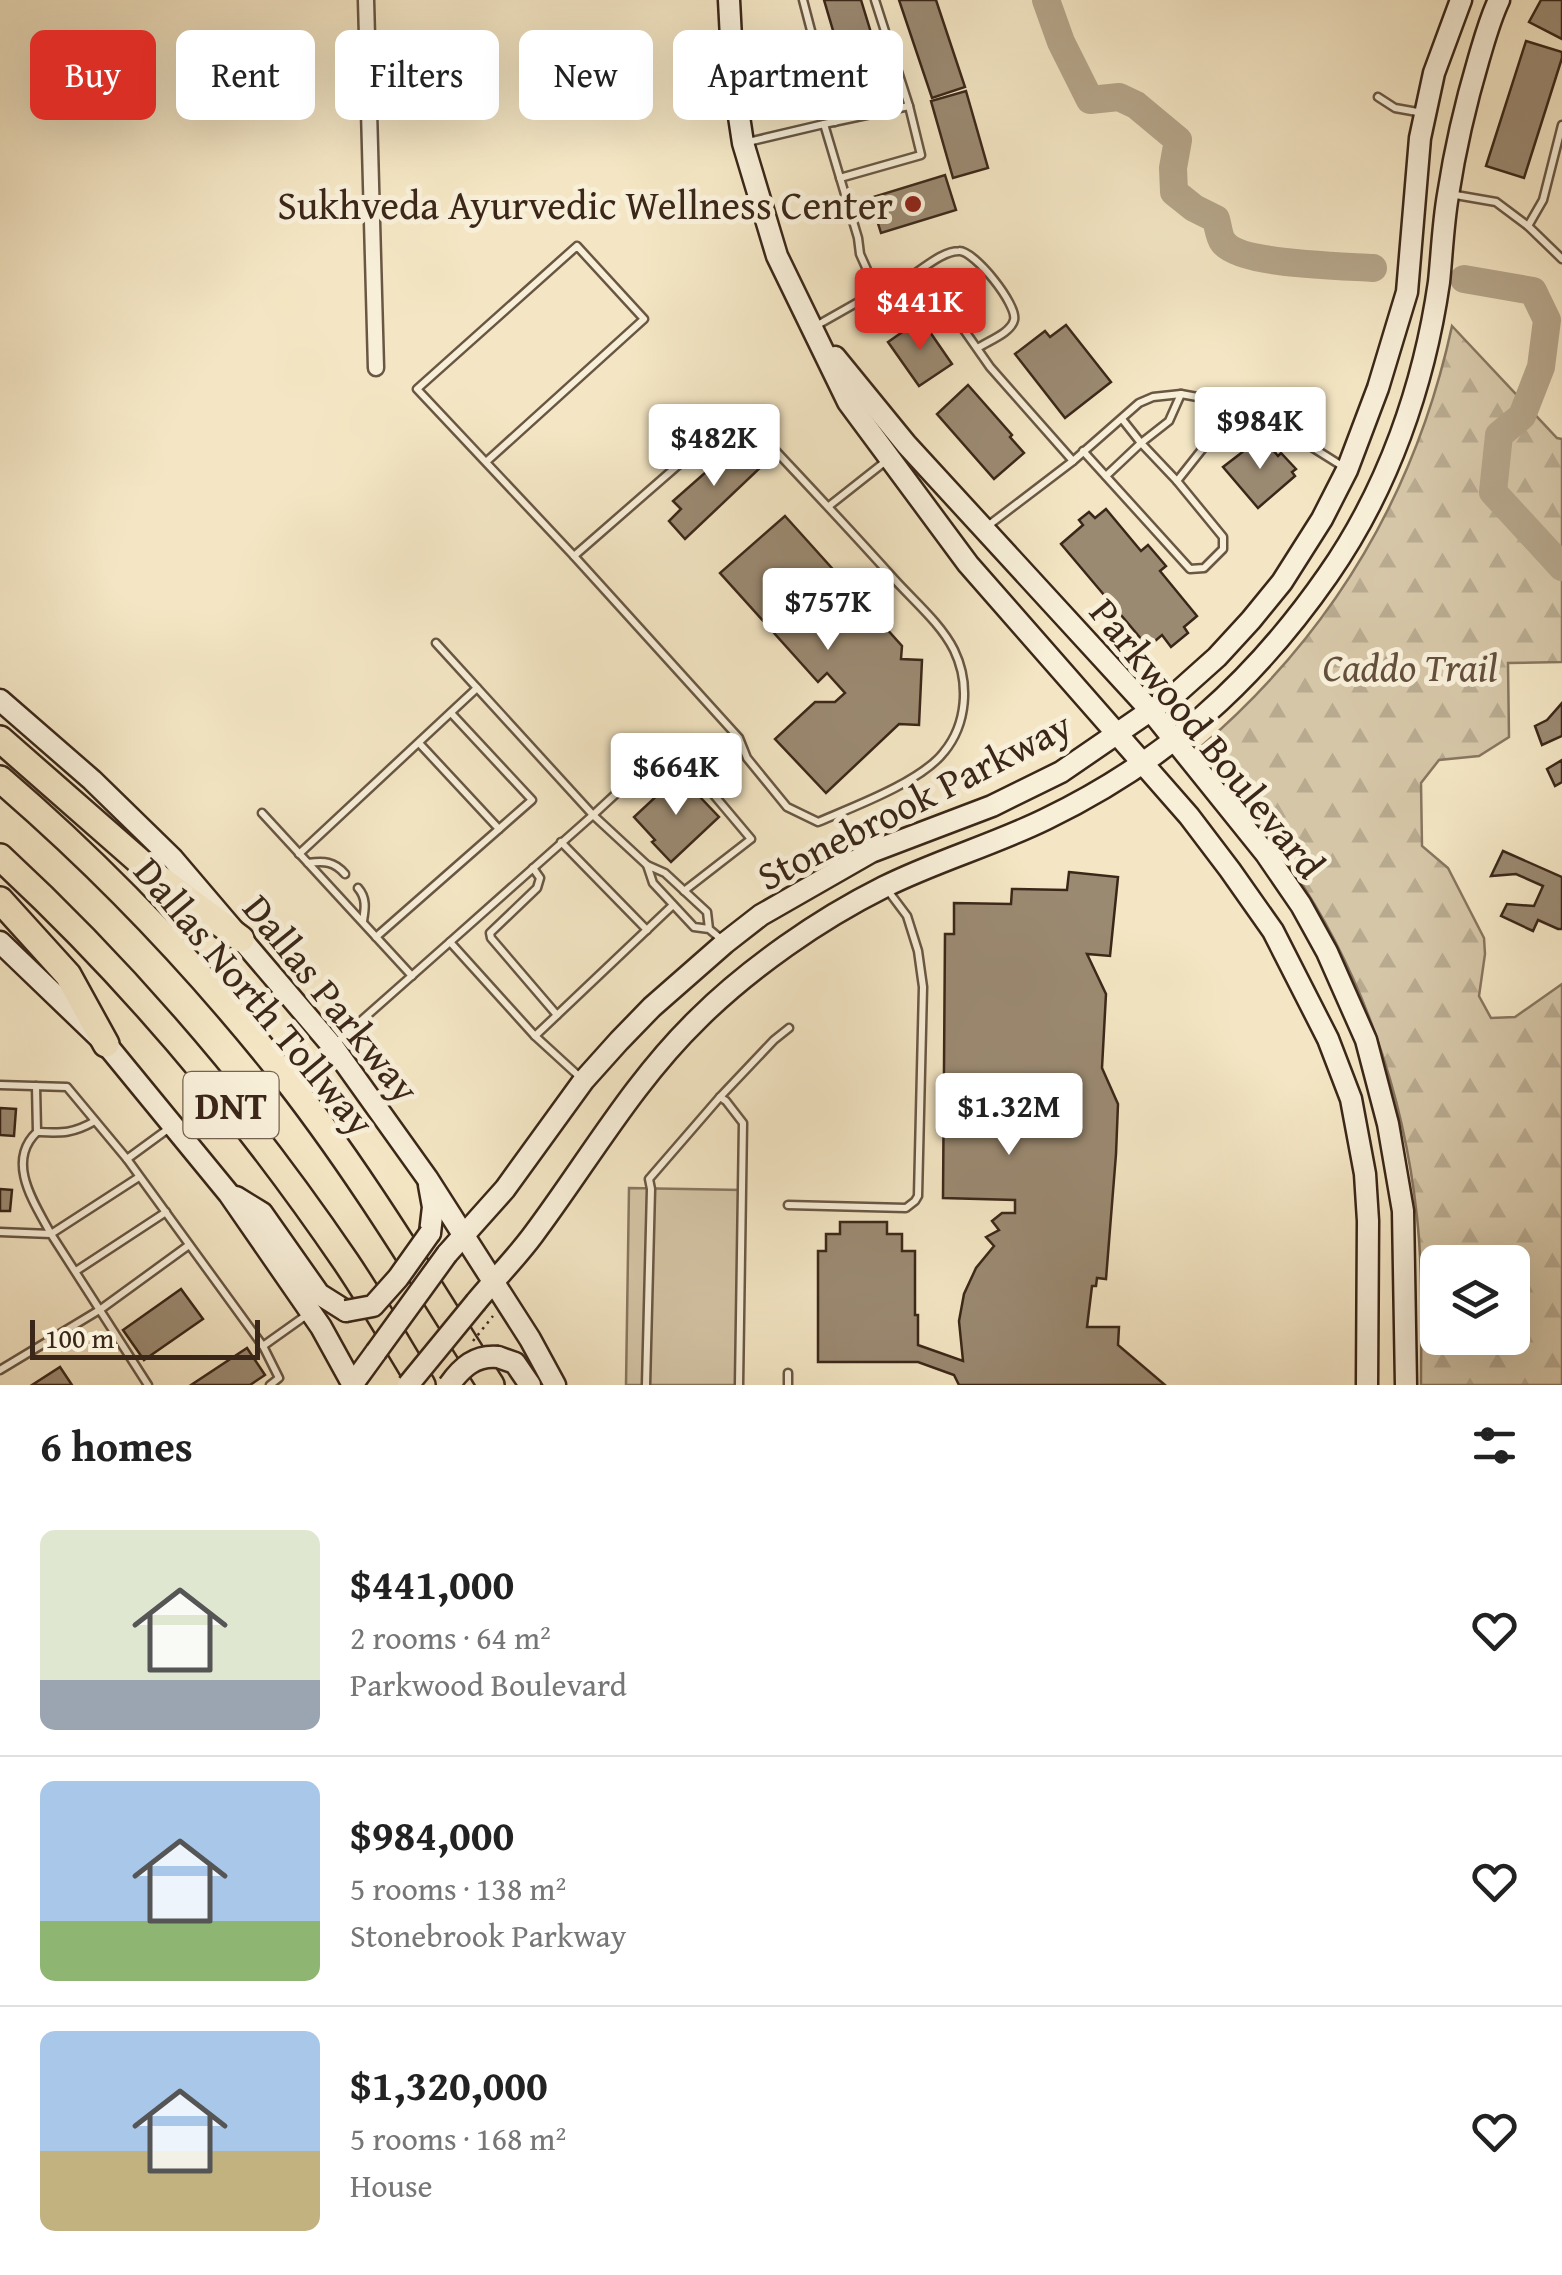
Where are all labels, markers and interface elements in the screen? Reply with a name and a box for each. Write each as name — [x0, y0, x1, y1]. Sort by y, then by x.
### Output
chip: Buy — [30, 30, 156, 120]
chip: Rent — [176, 30, 315, 120]
chip: Filters — [335, 30, 499, 120]
chip: New — [519, 30, 653, 120]
chip: Apartment — [673, 30, 903, 120]
place label: Sukhveda Ayurvedic Wellness Center — [277, 175, 893, 234]
marker: Sukhveda Ayurvedic Wellness Center — [902, 193, 924, 215]
pin: $441K — [850, 268, 990, 353]
text: $441K — [877, 277, 963, 324]
pin: $984K — [1190, 387, 1330, 472]
text: $984K — [1217, 396, 1303, 443]
pin: $482K — [644, 404, 784, 489]
text: $482K — [671, 413, 757, 460]
pin: $757K — [758, 568, 898, 653]
text: $757K — [785, 577, 871, 624]
street label: Parkwood Boulevard — [1076, 585, 1340, 892]
park label: Caddo Trail — [1322, 637, 1498, 696]
street label: Stonebrook Parkway — [747, 695, 1081, 905]
pin: $664K — [606, 733, 746, 818]
text: $664K — [633, 742, 719, 789]
street label: Dallas North Tollway — [121, 844, 390, 1148]
street label: Dallas Parkway — [229, 881, 435, 1115]
road number: DNT — [184, 1072, 278, 1138]
pin: $1.32M — [928, 1073, 1090, 1158]
text: $1.32M — [958, 1082, 1060, 1129]
map controls — [1420, 1245, 1530, 1355]
button: layers — [1420, 1245, 1530, 1355]
scale bar — [30, 1315, 260, 1360]
text: 100 m — [45, 1317, 114, 1358]
text: 6 homes — [40, 1415, 193, 1476]
icon: filters — [1467, 1418, 1522, 1473]
text: $441,000 — [350, 1553, 514, 1614]
icon: home — [120, 1570, 240, 1690]
icon: heart — [1467, 1603, 1522, 1658]
text: 2 rooms · 64 m² — [350, 1614, 551, 1661]
text: Parkwood Boulevard — [350, 1661, 627, 1708]
text: $984,000 — [350, 1804, 514, 1865]
icon: home — [120, 1821, 240, 1941]
icon: heart — [1467, 1854, 1522, 1909]
text: 5 rooms · 138 m² — [350, 1865, 566, 1912]
text: Stonebrook Parkway — [350, 1912, 627, 1959]
text: $1,320,000 — [350, 2054, 548, 2115]
icon: home — [120, 2071, 240, 2191]
icon: heart — [1467, 2104, 1522, 2159]
text: 5 rooms · 168 m² — [350, 2115, 566, 2162]
text: House — [350, 2162, 433, 2209]

